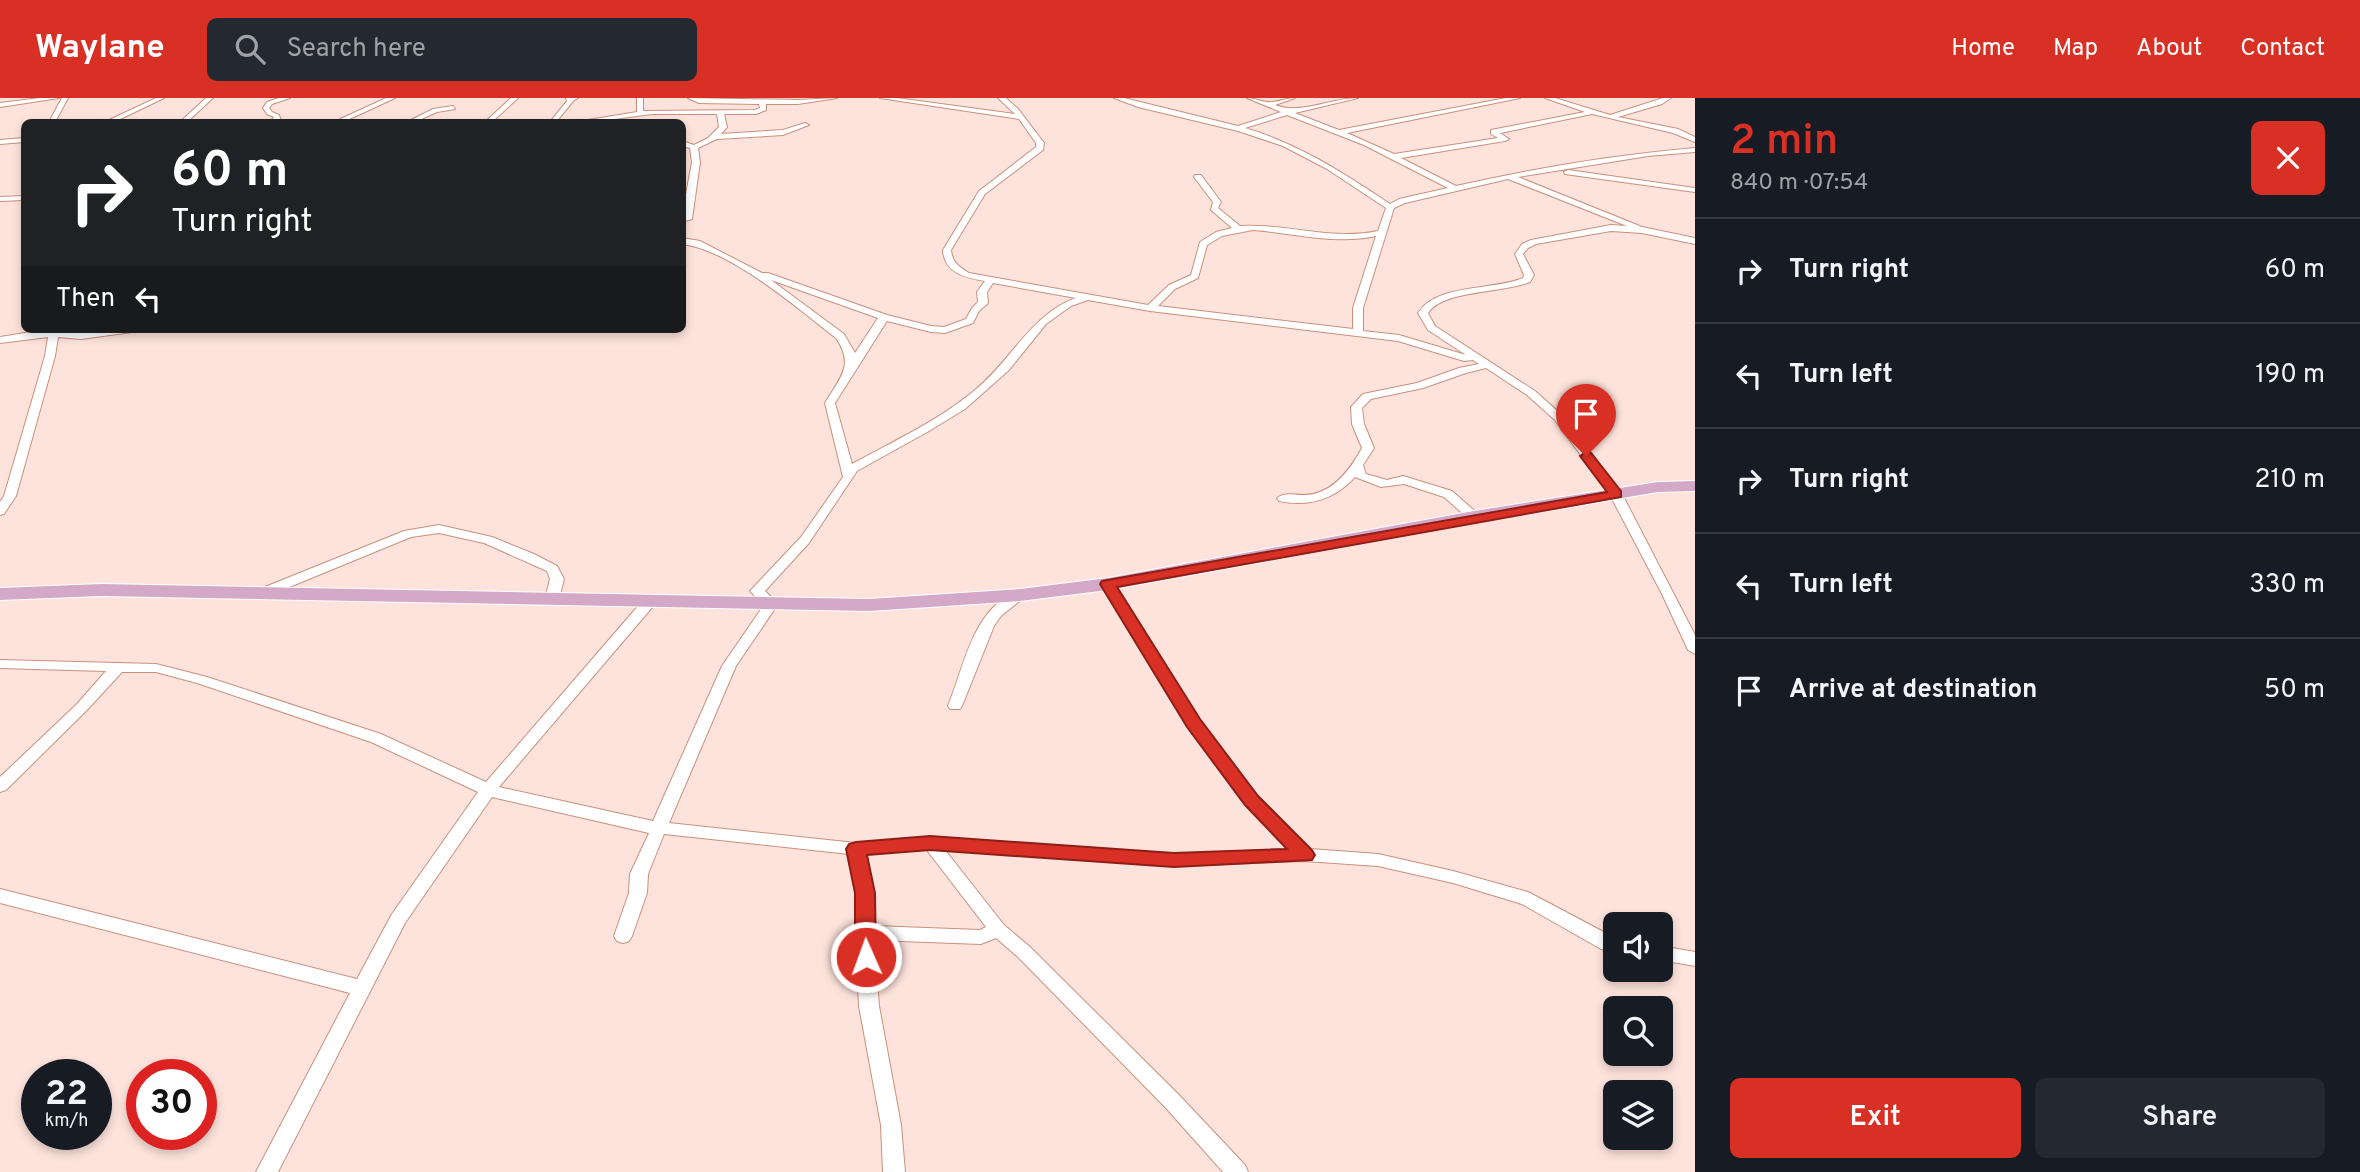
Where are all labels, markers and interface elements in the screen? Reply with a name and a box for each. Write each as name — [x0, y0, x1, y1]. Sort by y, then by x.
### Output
search box — [207, 18, 697, 81]
text: Waylane — [35, 28, 165, 70]
icon: search — [231, 30, 269, 68]
text: Search here — [287, 33, 426, 66]
text: Home — [1951, 34, 2015, 64]
text: Map — [2053, 34, 2098, 64]
text: About — [2136, 34, 2202, 64]
text: Contact — [2240, 34, 2325, 64]
text: 2 min — [1730, 116, 1838, 169]
button: close — [2251, 121, 2325, 195]
text: 60 m — [171, 142, 289, 204]
icon: right — [56, 147, 147, 238]
text: 840 m · 07:54 — [1730, 169, 1868, 198]
text: Turn right — [171, 203, 313, 243]
icon: right — [1730, 252, 1768, 290]
text: Turn right — [1789, 254, 1909, 287]
text: 60 m — [2265, 254, 2325, 287]
icon: left — [129, 280, 167, 318]
text: Then — [56, 283, 115, 316]
icon: left — [1730, 357, 1768, 395]
text: Turn left — [1789, 359, 1893, 392]
text: 190 m — [2255, 359, 2325, 392]
pin — [1556, 384, 1616, 456]
icon: arrive — [1567, 395, 1605, 433]
icon: right — [1730, 462, 1768, 500]
text: Turn right — [1789, 464, 1909, 497]
text: 210 m — [2255, 464, 2325, 497]
icon: left — [1730, 567, 1768, 605]
text: Turn left — [1789, 569, 1893, 602]
text: 330 m — [2249, 569, 2325, 602]
icon: arrive — [1730, 672, 1768, 710]
text: Arrive at destination — [1789, 674, 2037, 707]
text: 50 m — [2264, 674, 2325, 707]
map controls — [1603, 912, 1673, 1150]
button: sound — [1603, 912, 1673, 982]
position arrow — [829, 920, 903, 994]
button: search — [1603, 996, 1673, 1066]
speed limit sign: 30 — [126, 1059, 217, 1150]
text: 22 — [45, 1073, 88, 1117]
button: Exit — [1730, 1078, 2021, 1158]
button: Share — [2035, 1078, 2325, 1158]
button: layers — [1603, 1080, 1673, 1150]
text: km/h — [45, 1110, 88, 1133]

